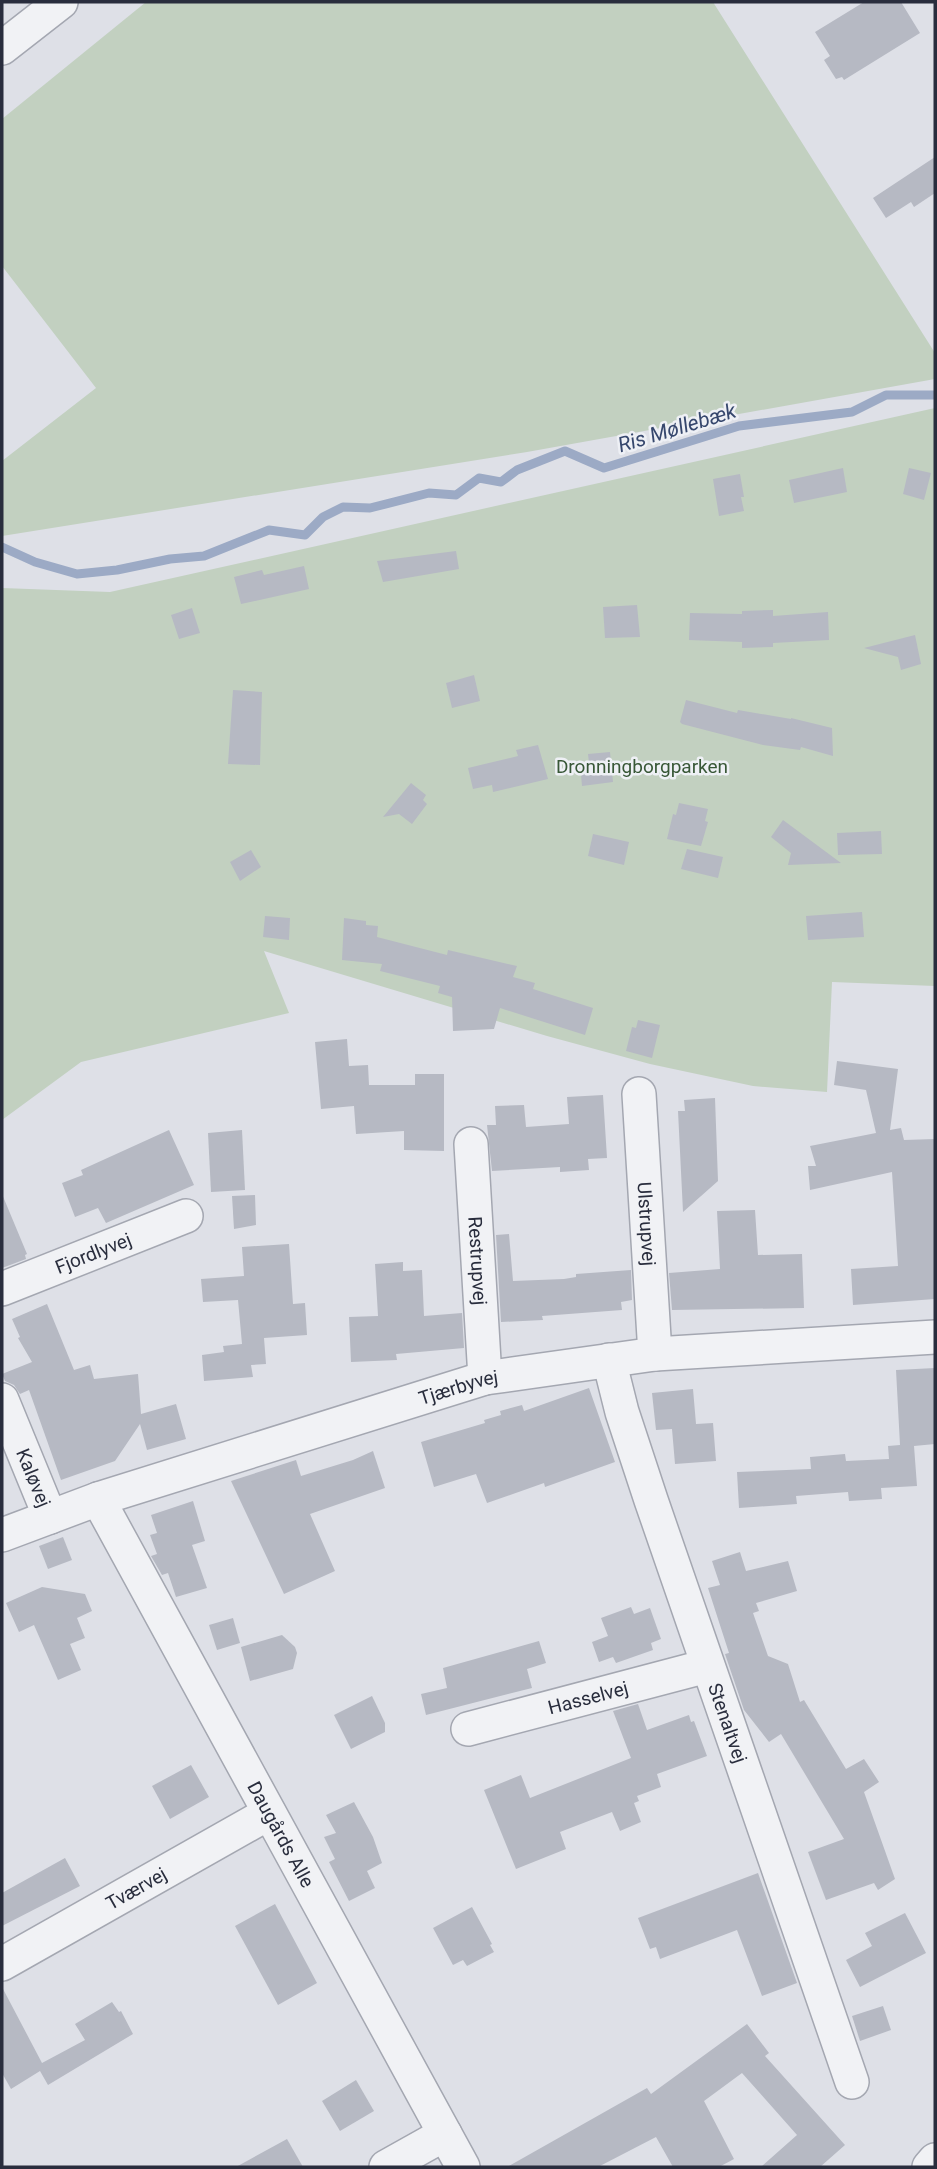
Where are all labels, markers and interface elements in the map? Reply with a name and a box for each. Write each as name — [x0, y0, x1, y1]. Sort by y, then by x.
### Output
water label: Ris Møllebæk — [615, 398, 740, 457]
park label: Dronningborgparken — [556, 755, 728, 778]
street label: Ulstrupvej — [632, 1181, 661, 1267]
street label: Restrupvej — [463, 1216, 492, 1306]
street label: Fjordlyvej — [52, 1228, 135, 1279]
street label: Tjærbyvej — [416, 1365, 499, 1410]
street label: Kaløvej — [11, 1445, 56, 1511]
street label: Hasselvej — [545, 1676, 631, 1719]
street label: Stenaltvej — [703, 1680, 752, 1766]
street label: Daugårds Alle — [242, 1777, 319, 1892]
street label: Tværvej — [102, 1862, 171, 1915]

